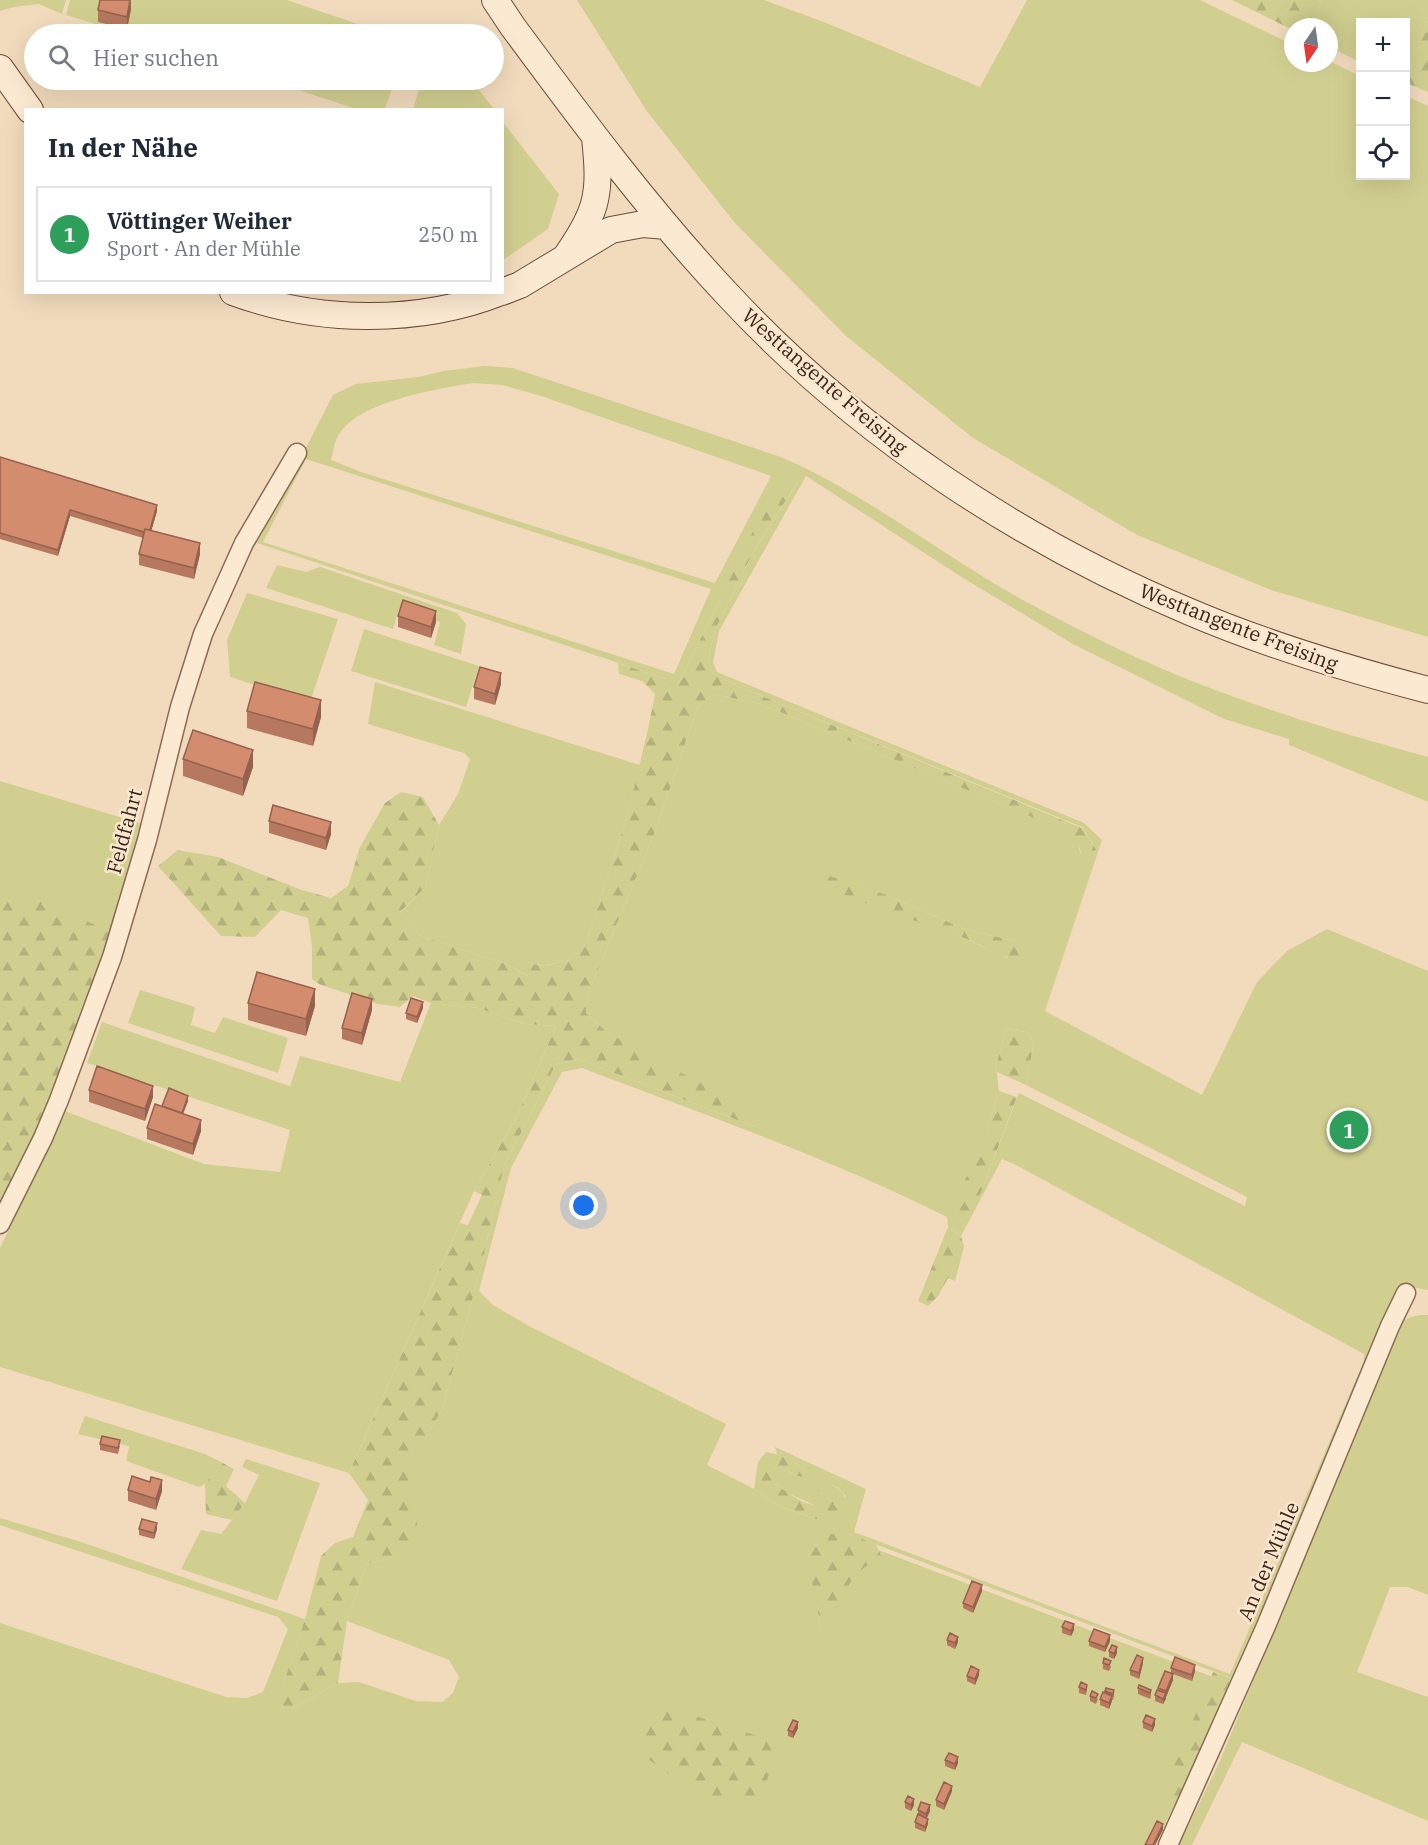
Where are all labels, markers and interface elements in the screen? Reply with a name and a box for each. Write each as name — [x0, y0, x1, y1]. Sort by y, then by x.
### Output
north arrow — [1284, 18, 1338, 72]
map controls — [1356, 18, 1410, 180]
button: + — [1356, 18, 1410, 72]
search box — [24, 24, 504, 90]
icon: search — [45, 41, 78, 74]
text: Hier suchen — [93, 43, 219, 72]
button: − — [1356, 72, 1410, 126]
button: locate — [1356, 126, 1410, 180]
text: In der Nähe — [48, 130, 198, 164]
text: Vöttinger Weiher — [107, 206, 292, 235]
text: 1 — [64, 221, 76, 248]
text: 250 m — [418, 221, 478, 248]
text: Sport · An der Mühle — [107, 235, 301, 262]
street label: Westtangente Freising — [737, 302, 913, 460]
street label: Westtangente Freising — [1136, 577, 1342, 677]
street label: Feldfahrt — [100, 786, 148, 876]
pin: 1 — [1330, 1108, 1368, 1152]
your location — [569, 1191, 598, 1220]
street label: An der Mühle — [1231, 1497, 1305, 1625]

